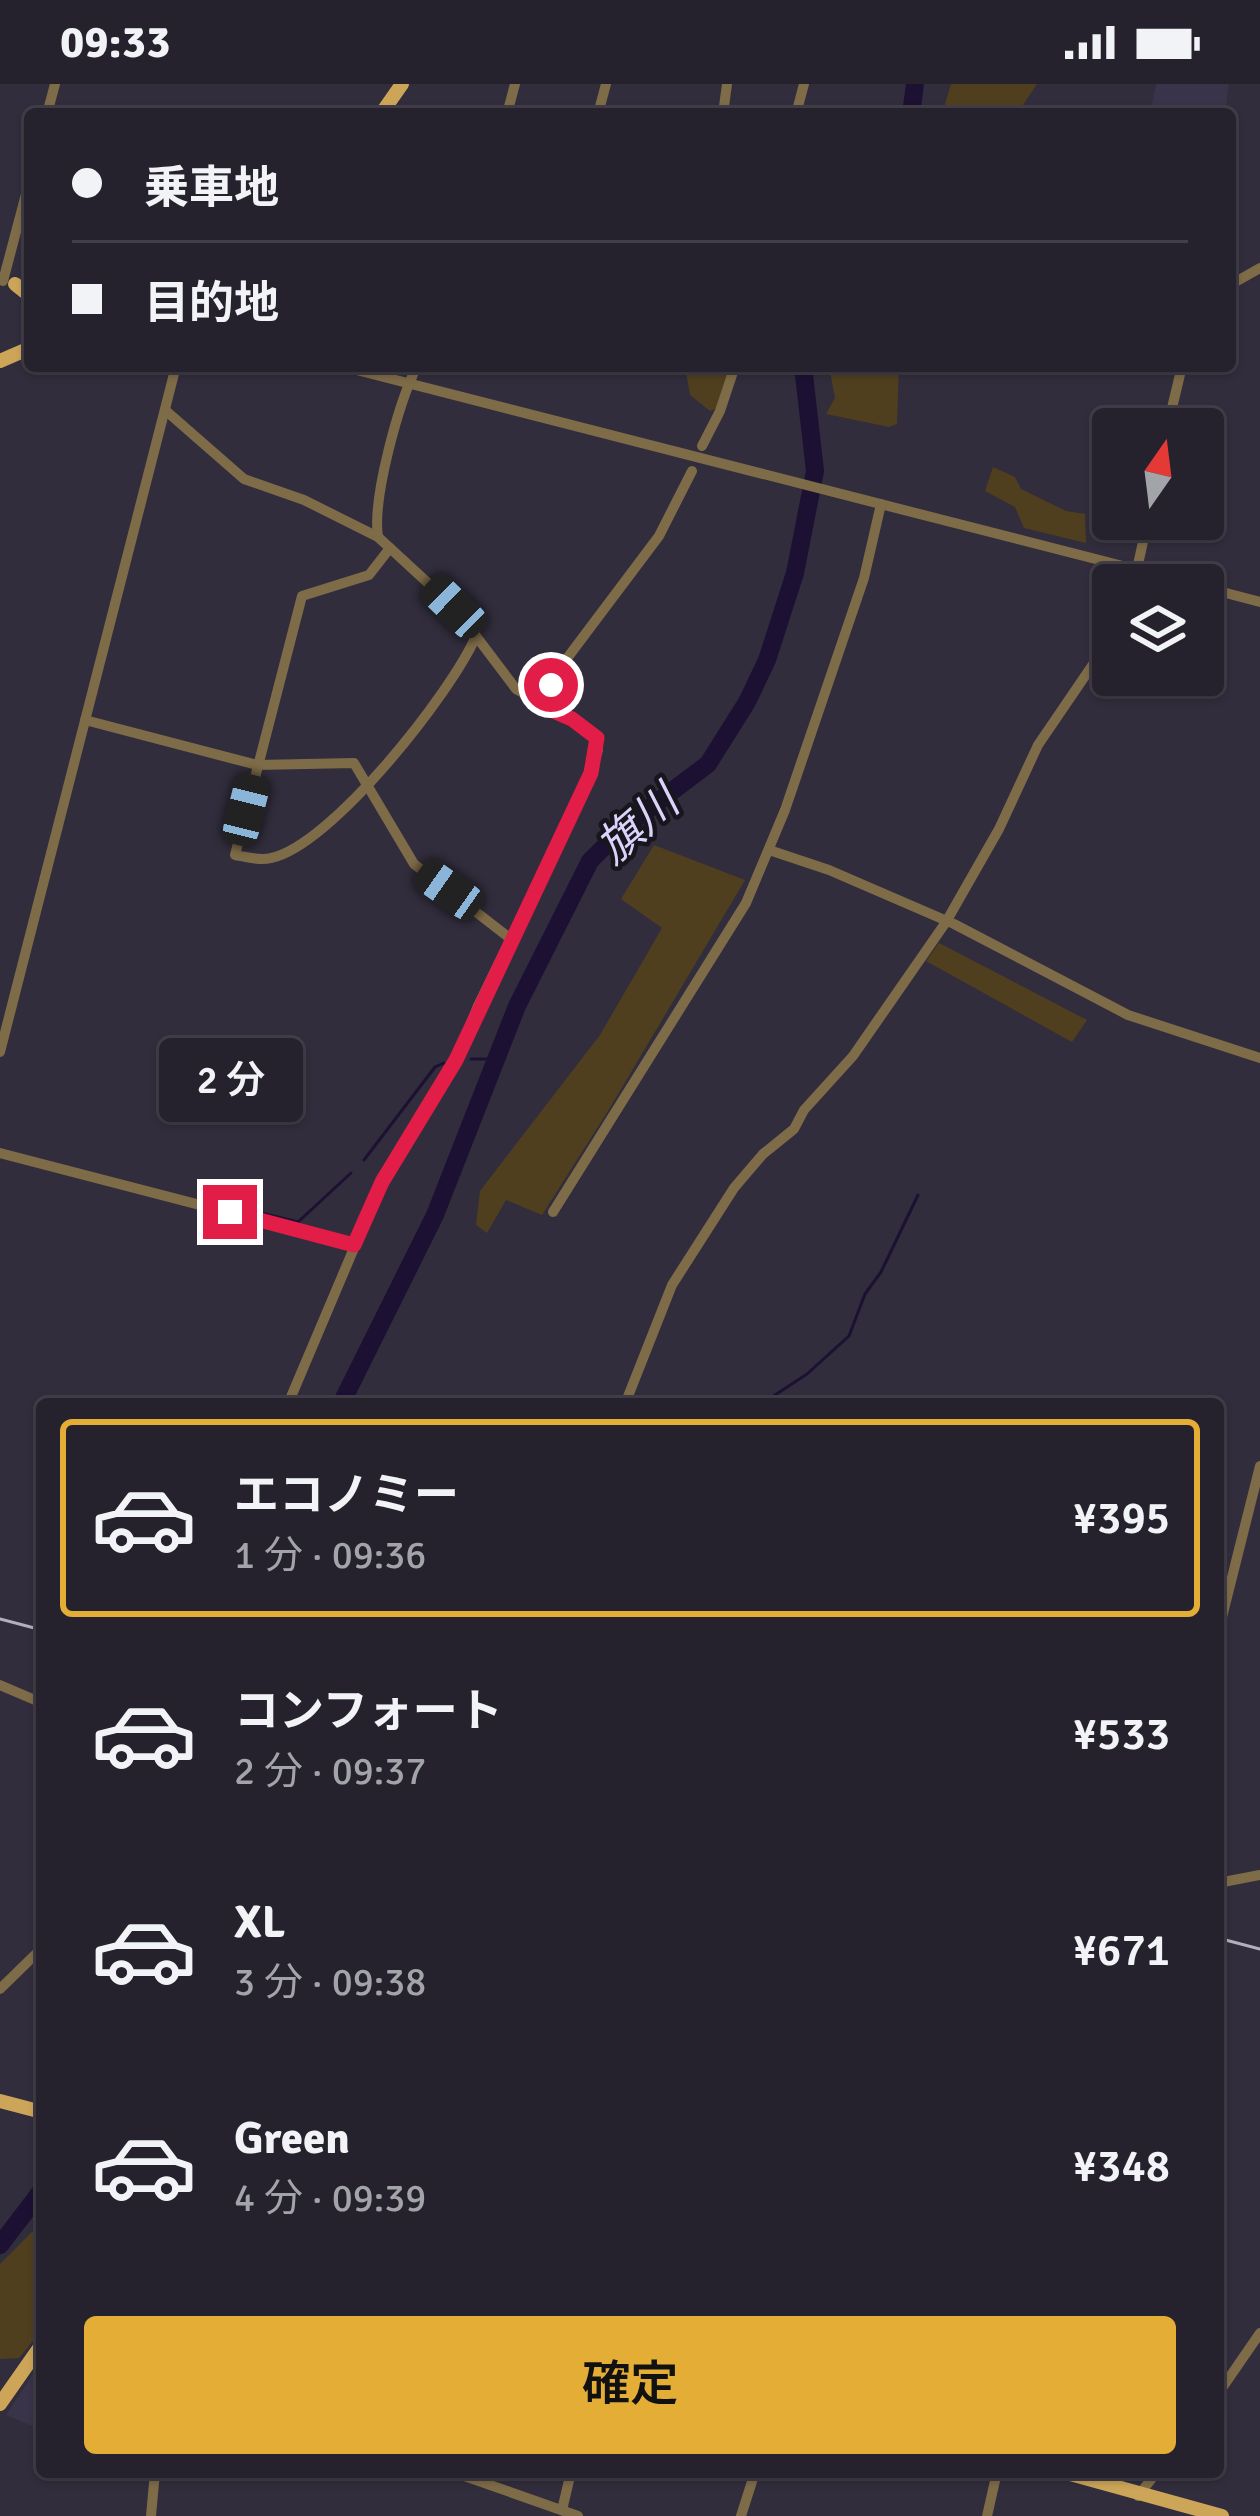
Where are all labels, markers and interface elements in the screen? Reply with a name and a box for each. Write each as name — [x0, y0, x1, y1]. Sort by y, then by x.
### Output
text: 09:33 — [60, 15, 170, 70]
text: 乗車地 — [144, 161, 279, 216]
text: 目的地 — [144, 276, 279, 331]
north arrow — [1092, 408, 1224, 540]
map controls — [1092, 408, 1224, 696]
button: layers — [1092, 564, 1224, 696]
car — [416, 569, 492, 645]
route start — [524, 658, 578, 712]
car — [220, 771, 272, 849]
water label: 旗川 — [586, 772, 693, 875]
car — [409, 855, 489, 925]
callout: 2 分 — [158, 1038, 302, 1122]
text: 2 分 — [197, 1056, 265, 1104]
route end — [203, 1185, 257, 1239]
icon: car — [90, 1464, 198, 1572]
text: エコノミー — [234, 1468, 459, 1523]
text: ¥395 — [1073, 1491, 1170, 1546]
text: 1 分 · 09:36 — [234, 1531, 426, 1579]
icon: car — [90, 1680, 198, 1788]
text: コンフォート — [234, 1684, 503, 1739]
text: ¥533 — [1073, 1707, 1170, 1762]
text: 2 分 · 09:37 — [234, 1747, 426, 1795]
text: XL — [234, 1895, 285, 1950]
icon: car — [90, 1896, 198, 2004]
text: ¥671 — [1073, 1923, 1170, 1978]
text: 3 分 · 09:38 — [234, 1958, 426, 2006]
text: Green — [234, 2111, 350, 2166]
icon: car — [90, 2112, 198, 2220]
text: ¥348 — [1073, 2139, 1170, 2194]
text: 4 分 · 09:39 — [234, 2174, 426, 2222]
button: 確定 — [84, 2316, 1176, 2454]

